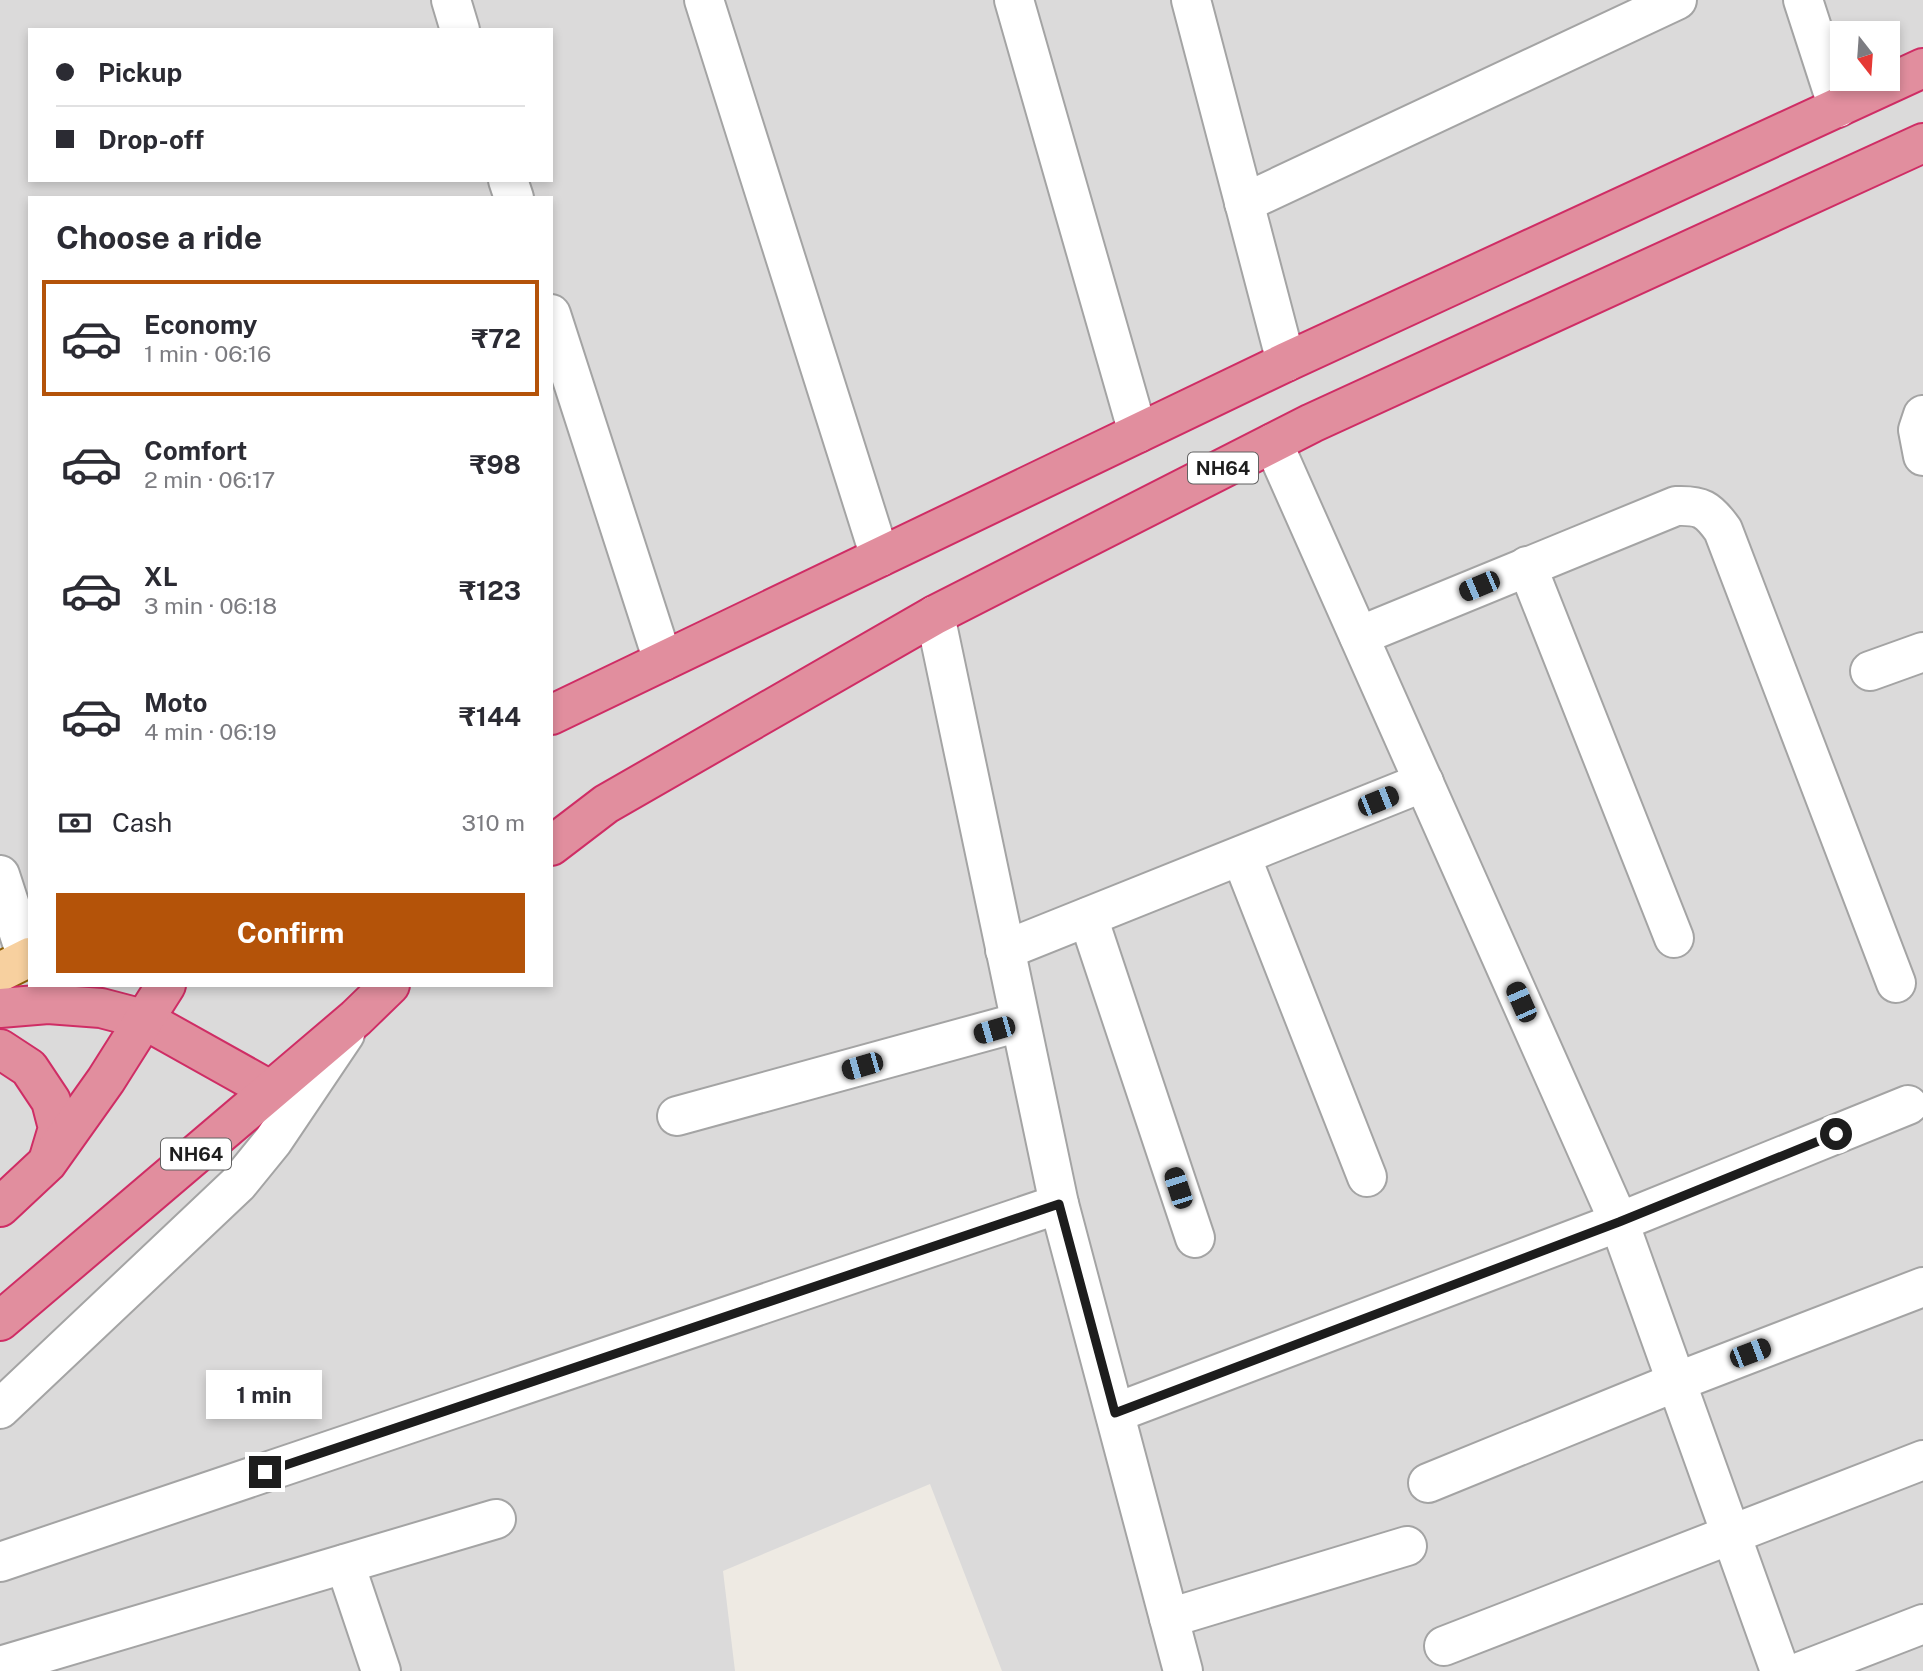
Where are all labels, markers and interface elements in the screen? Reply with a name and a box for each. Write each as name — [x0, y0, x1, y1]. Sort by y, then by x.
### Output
north arrow — [1830, 21, 1900, 91]
map controls — [1830, 21, 1900, 91]
text: Pickup — [98, 57, 182, 88]
text: Drop-off — [98, 124, 204, 155]
text: Choose a ride — [56, 219, 262, 256]
icon: car — [60, 307, 123, 370]
text: Economy — [144, 309, 257, 340]
text: ₹72 — [471, 323, 521, 354]
text: 1 min · 06:16 — [144, 340, 271, 367]
icon: car — [60, 433, 123, 496]
text: Comfort — [144, 435, 247, 466]
text: ₹98 — [470, 449, 521, 480]
road number: NH64 — [1188, 453, 1258, 484]
text: 2 min · 06:17 — [144, 466, 275, 493]
icon: car — [60, 559, 123, 622]
text: XL — [144, 561, 178, 592]
car — [1456, 568, 1503, 604]
text: ₹123 — [459, 575, 521, 606]
text: 3 min · 06:18 — [144, 592, 277, 619]
icon: car — [60, 685, 123, 748]
text: Moto — [144, 687, 207, 718]
text: ₹144 — [459, 701, 521, 732]
text: 4 min · 06:19 — [144, 718, 277, 745]
car — [1355, 783, 1402, 819]
icon: cash — [56, 804, 94, 842]
text: Cash — [112, 807, 172, 838]
text: 310 m — [462, 809, 525, 836]
button: Confirm — [56, 893, 525, 973]
car — [1503, 979, 1540, 1025]
car — [971, 1014, 1018, 1046]
car — [839, 1050, 886, 1082]
route start — [1820, 1118, 1852, 1150]
road number: NH64 — [161, 1138, 231, 1170]
car — [1162, 1165, 1195, 1211]
car — [1727, 1336, 1774, 1370]
callout: 1 min — [207, 1370, 323, 1420]
text: 1 min — [236, 1381, 292, 1408]
route end — [249, 1456, 281, 1488]

